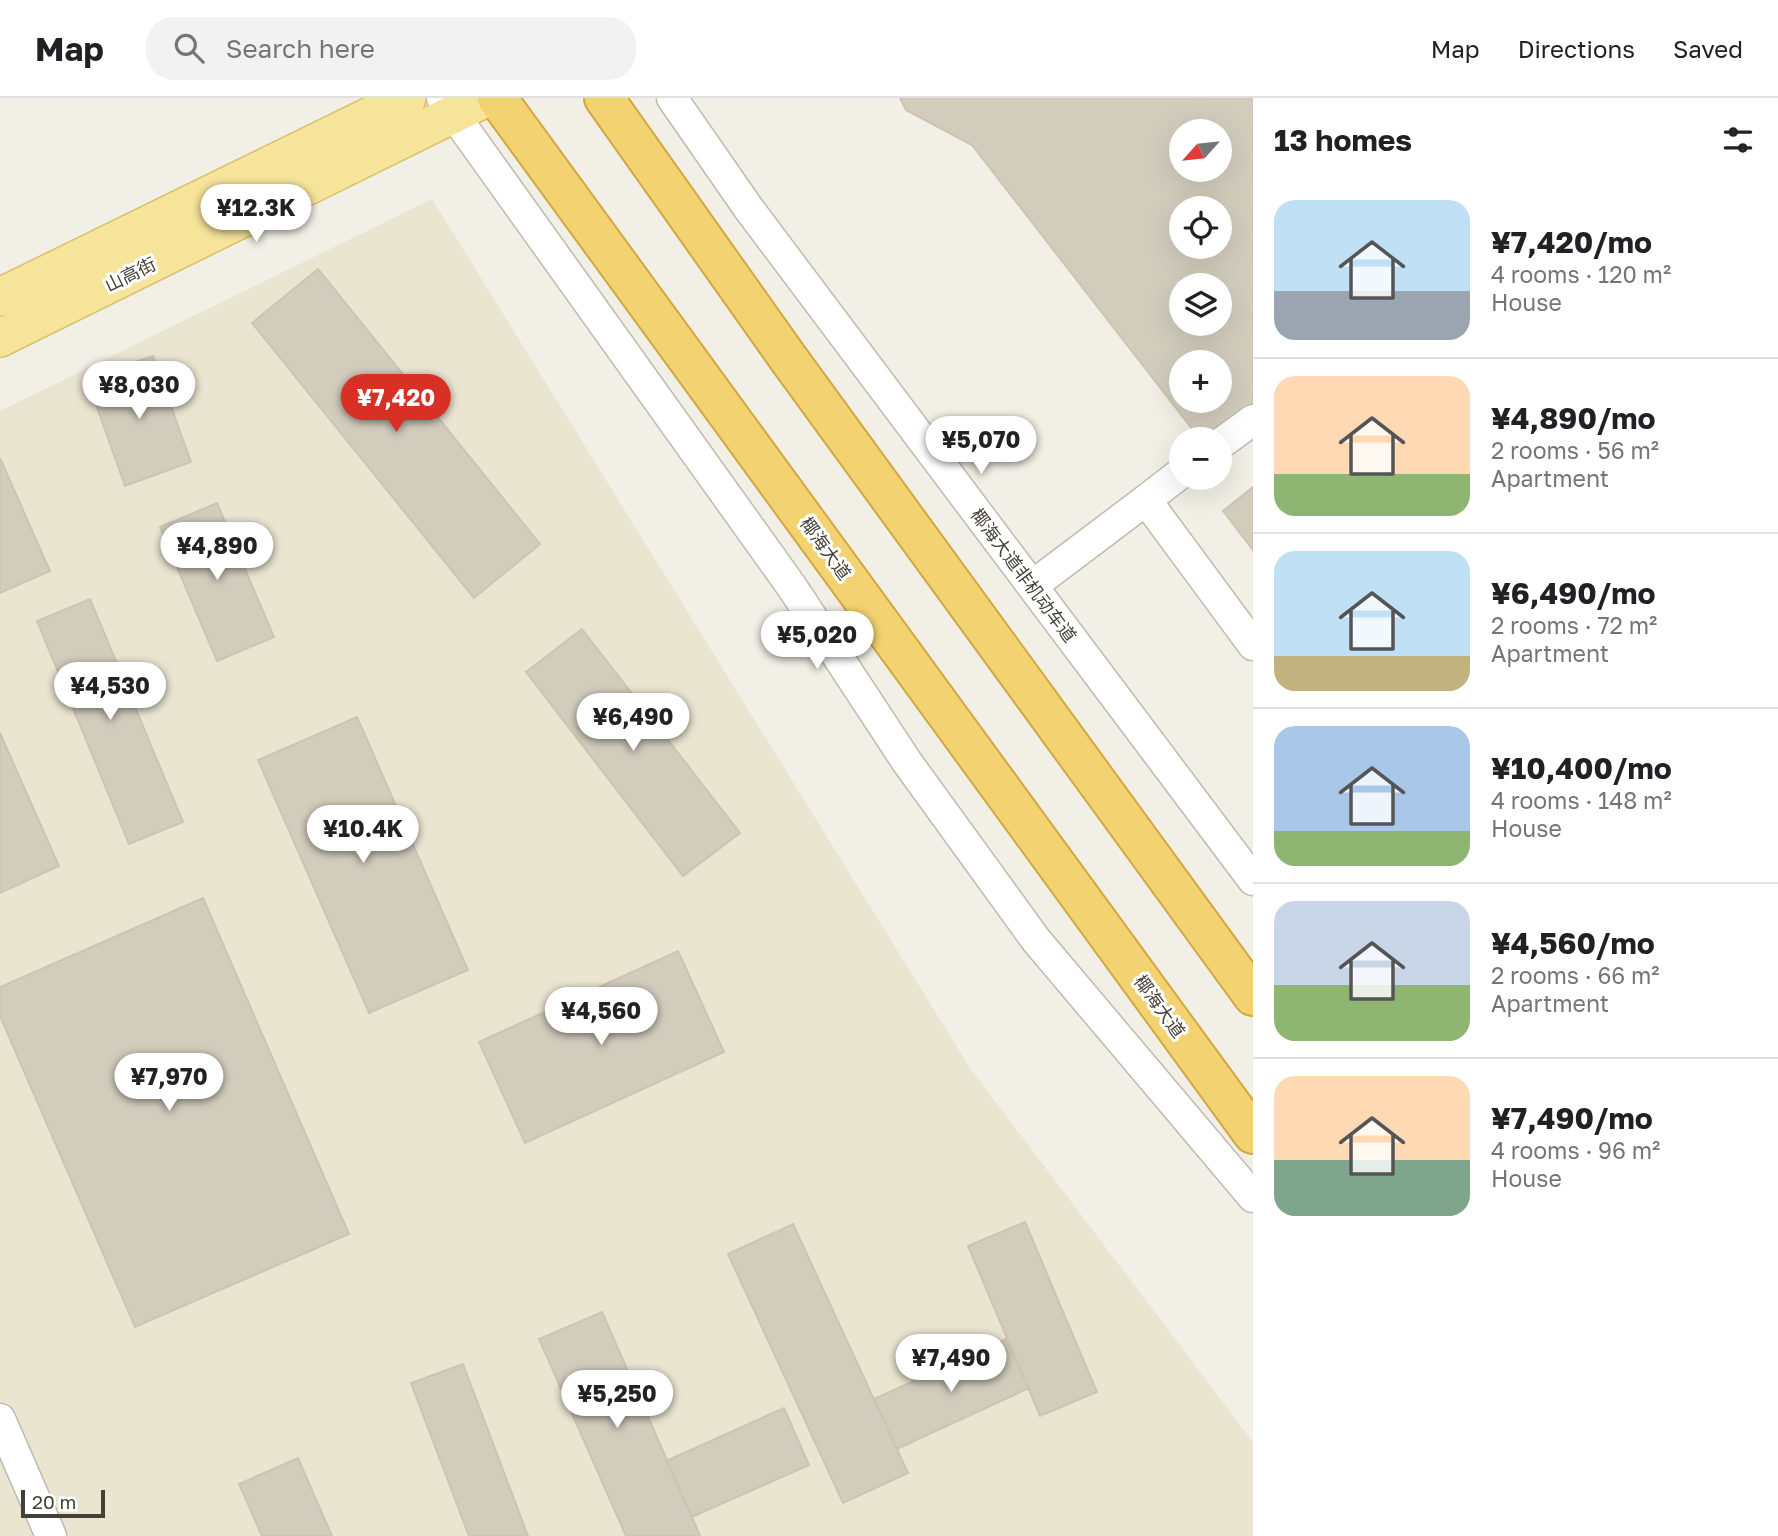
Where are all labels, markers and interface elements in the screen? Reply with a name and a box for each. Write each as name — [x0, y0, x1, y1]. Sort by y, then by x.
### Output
search box — [146, 17, 636, 80]
text: Map — [35, 29, 104, 68]
icon: search — [170, 29, 208, 67]
text: Search here — [226, 33, 375, 64]
text: Map — [1431, 34, 1480, 63]
text: Directions — [1518, 34, 1635, 63]
text: Saved — [1673, 34, 1743, 63]
north arrow — [1169, 119, 1232, 182]
map controls — [1169, 119, 1232, 490]
icon: filters — [1719, 121, 1757, 159]
text: 13 homes — [1274, 122, 1412, 158]
pin: ¥12.3K — [199, 184, 313, 244]
text: ¥12.3K — [216, 193, 296, 221]
button: locate — [1169, 196, 1232, 259]
text: ¥7,420/mo — [1491, 224, 1652, 260]
icon: home — [1330, 228, 1414, 312]
street label: 山高街 — [101, 252, 159, 296]
text: 4 rooms · 120 m² — [1491, 260, 1671, 288]
button: layers — [1169, 273, 1232, 336]
text: House — [1491, 288, 1562, 316]
button: + — [1169, 350, 1232, 413]
pin: ¥8,030 — [82, 362, 196, 421]
text: ¥8,030 — [98, 370, 180, 398]
pin: ¥7,420 — [339, 374, 453, 434]
text: ¥7,420 — [357, 383, 435, 411]
text: ¥4,890/mo — [1491, 400, 1656, 436]
icon: home — [1330, 404, 1414, 488]
pin: ¥5,070 — [924, 416, 1038, 476]
text: ¥5,070 — [941, 425, 1021, 453]
button: − — [1169, 427, 1232, 490]
text: 2 rooms · 56 m² — [1491, 436, 1659, 464]
text: Apartment — [1491, 464, 1609, 492]
street label: 椰海大道非机动车道 — [966, 504, 1082, 646]
street label: 椰海大道 — [796, 512, 856, 584]
pin: ¥4,890 — [160, 522, 274, 582]
text: ¥4,890 — [176, 531, 258, 559]
text: ¥6,490/mo — [1491, 575, 1655, 611]
icon: home — [1330, 579, 1414, 663]
text: 2 rooms · 72 m² — [1491, 611, 1657, 639]
pin: ¥5,020 — [760, 612, 874, 671]
text: ¥5,020 — [777, 620, 857, 648]
text: Apartment — [1491, 639, 1609, 667]
pin: ¥4,530 — [53, 662, 167, 722]
text: ¥4,530 — [70, 671, 150, 699]
pin: ¥6,490 — [576, 694, 690, 753]
text: ¥6,490 — [592, 702, 674, 730]
text: ¥10,400/mo — [1491, 750, 1672, 786]
icon: home — [1330, 754, 1414, 838]
text: 4 rooms · 148 m² — [1491, 786, 1672, 814]
pin: ¥10.4K — [306, 806, 420, 865]
text: ¥10.4K — [323, 814, 403, 842]
text: House — [1491, 814, 1562, 842]
text: ¥4,560/mo — [1491, 925, 1655, 961]
icon: home — [1330, 929, 1414, 1013]
text: 2 rooms · 66 m² — [1491, 961, 1660, 989]
street label: 椰海大道 — [1130, 970, 1190, 1042]
pin: ¥4,560 — [544, 988, 658, 1047]
text: Apartment — [1491, 989, 1609, 1017]
text: ¥4,560 — [561, 996, 641, 1024]
pin: ¥7,970 — [112, 1054, 226, 1113]
text: ¥7,970 — [130, 1062, 208, 1090]
text: ¥7,490/mo — [1491, 1100, 1653, 1136]
icon: home — [1330, 1104, 1414, 1188]
text: 4 rooms · 96 m² — [1491, 1136, 1660, 1164]
text: House — [1491, 1164, 1562, 1192]
pin: ¥7,490 — [894, 1334, 1008, 1394]
text: ¥7,490 — [911, 1343, 991, 1371]
pin: ¥5,250 — [560, 1370, 674, 1430]
text: ¥5,250 — [577, 1379, 657, 1407]
scale bar — [21, 1487, 105, 1519]
text: 20 m — [32, 1490, 76, 1513]

